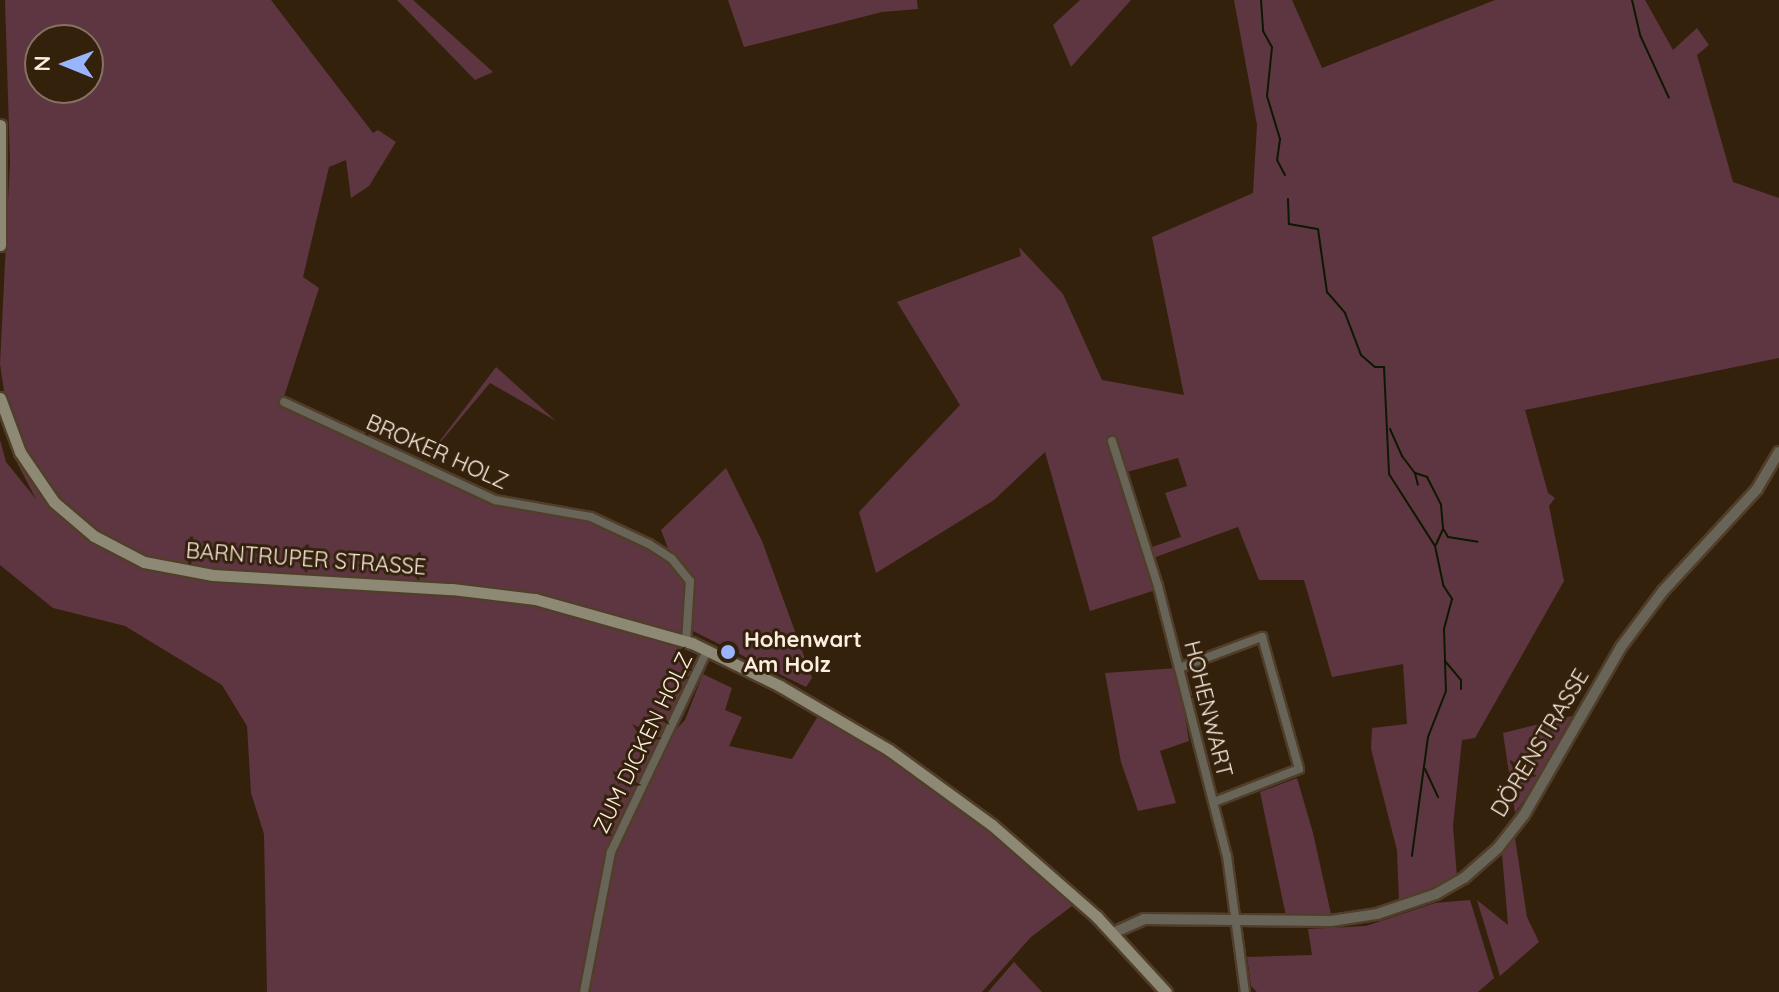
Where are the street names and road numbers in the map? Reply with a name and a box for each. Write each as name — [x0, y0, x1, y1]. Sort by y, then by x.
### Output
street label: BROKER HOLZ — [362, 409, 512, 495]
street label: BARNTRUPER STRASSE — [185, 537, 427, 581]
street label: HOHENWART — [1178, 638, 1238, 780]
street label: ZUM DICKEN HOLZ — [588, 648, 698, 838]
street label: DÖRENSTRASSE — [1485, 664, 1595, 822]

